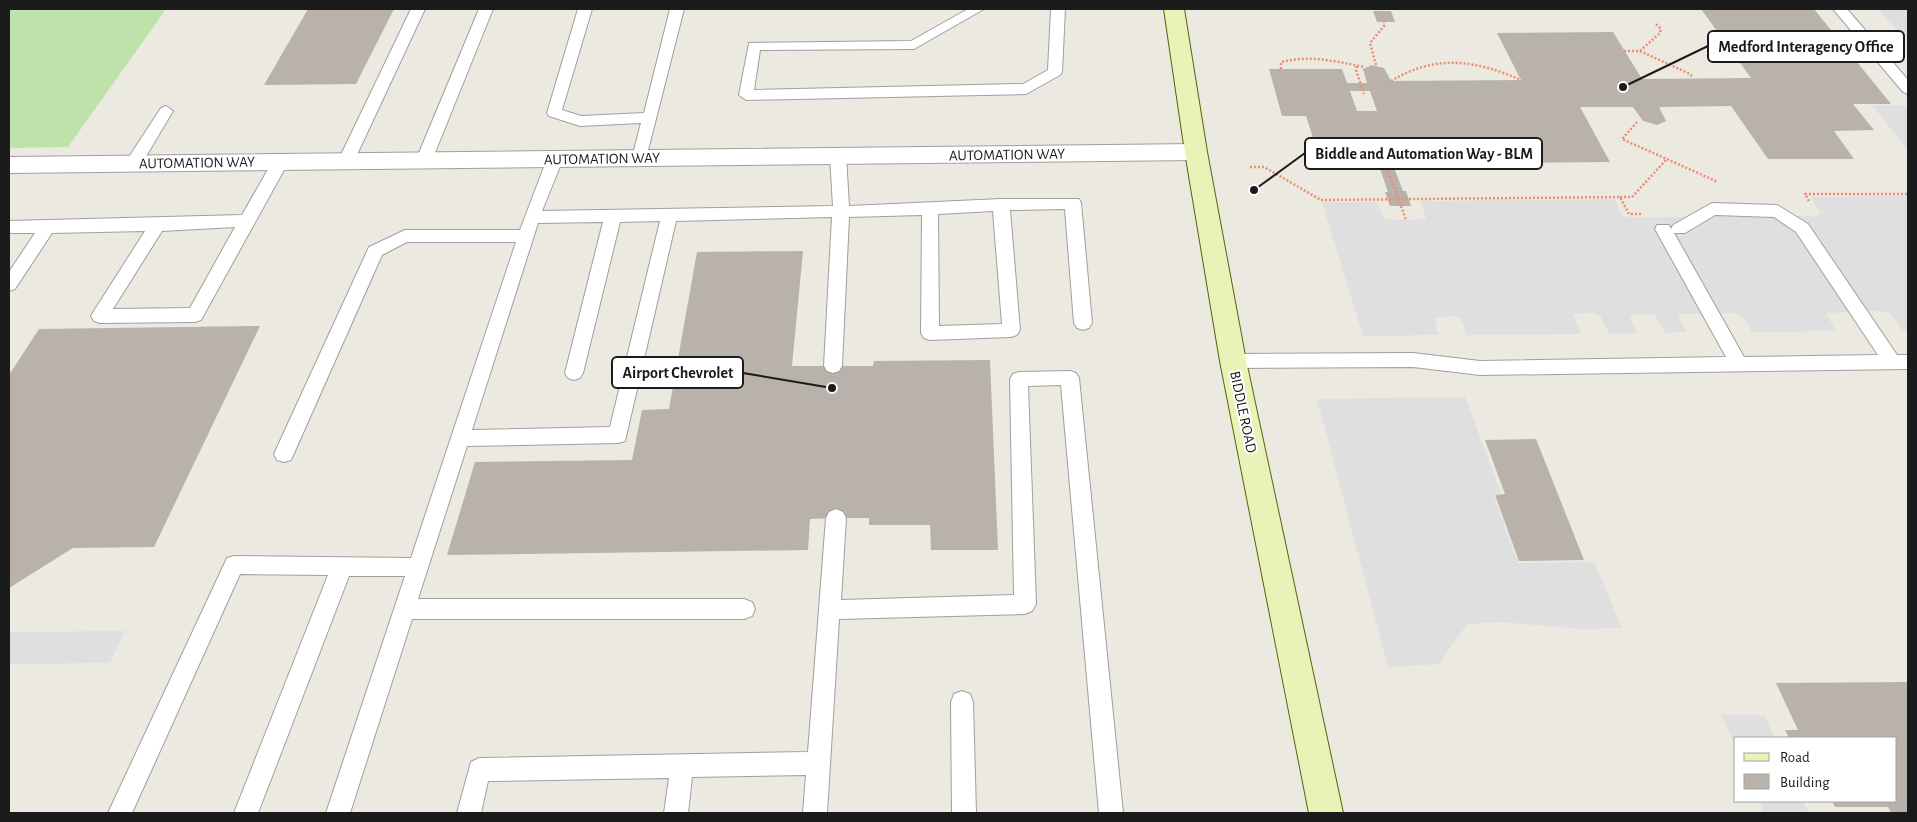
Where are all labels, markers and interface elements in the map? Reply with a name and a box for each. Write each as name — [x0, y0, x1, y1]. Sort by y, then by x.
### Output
callout: Medford Interagency Office — [1708, 31, 1904, 62]
text: Medford Interagency Office — [1718, 39, 1894, 56]
callout: Biddle and Automation Way - BLM — [1305, 138, 1542, 169]
street label: AUTOMATION WAY — [949, 146, 1065, 164]
text: Biddle and Automation Way - BLM — [1315, 146, 1533, 163]
street label: AUTOMATION WAY — [544, 150, 660, 168]
street label: AUTOMATION WAY — [139, 154, 255, 172]
callout: Airport Chevrolet — [612, 357, 743, 388]
text: Airport Chevrolet — [622, 365, 734, 381]
street label: BIDDLE ROAD — [1227, 370, 1259, 455]
legend — [1734, 737, 1897, 802]
text: Road — [1780, 750, 1810, 765]
text: Building — [1780, 775, 1830, 790]

